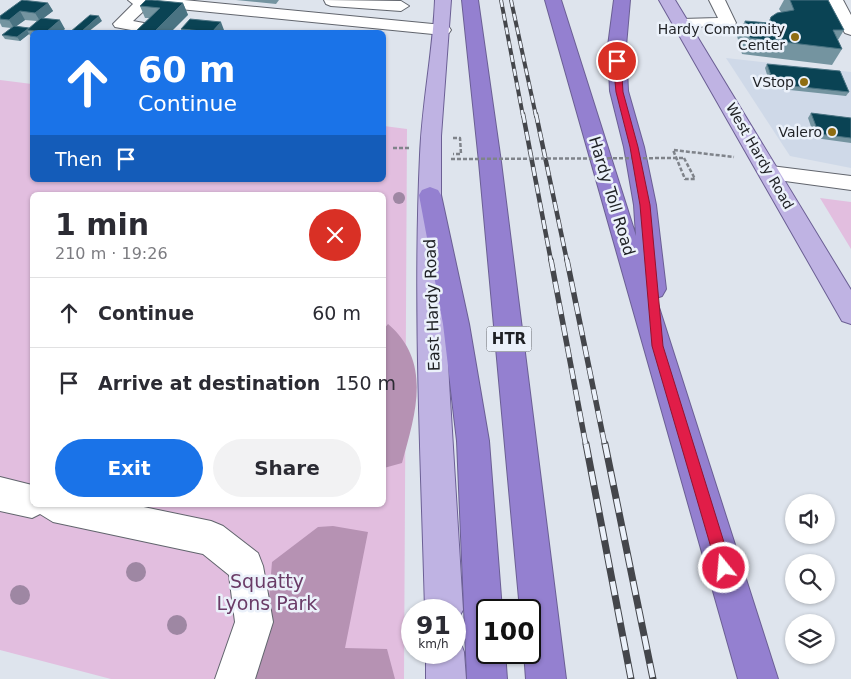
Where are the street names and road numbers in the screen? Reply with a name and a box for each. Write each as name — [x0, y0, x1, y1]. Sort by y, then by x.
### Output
street label: West Hardy Road — [723, 100, 797, 212]
street label: Hardy Toll Road — [585, 134, 639, 258]
street label: East Hardy Road — [420, 238, 444, 372]
road number: HTR — [486, 326, 532, 352]

